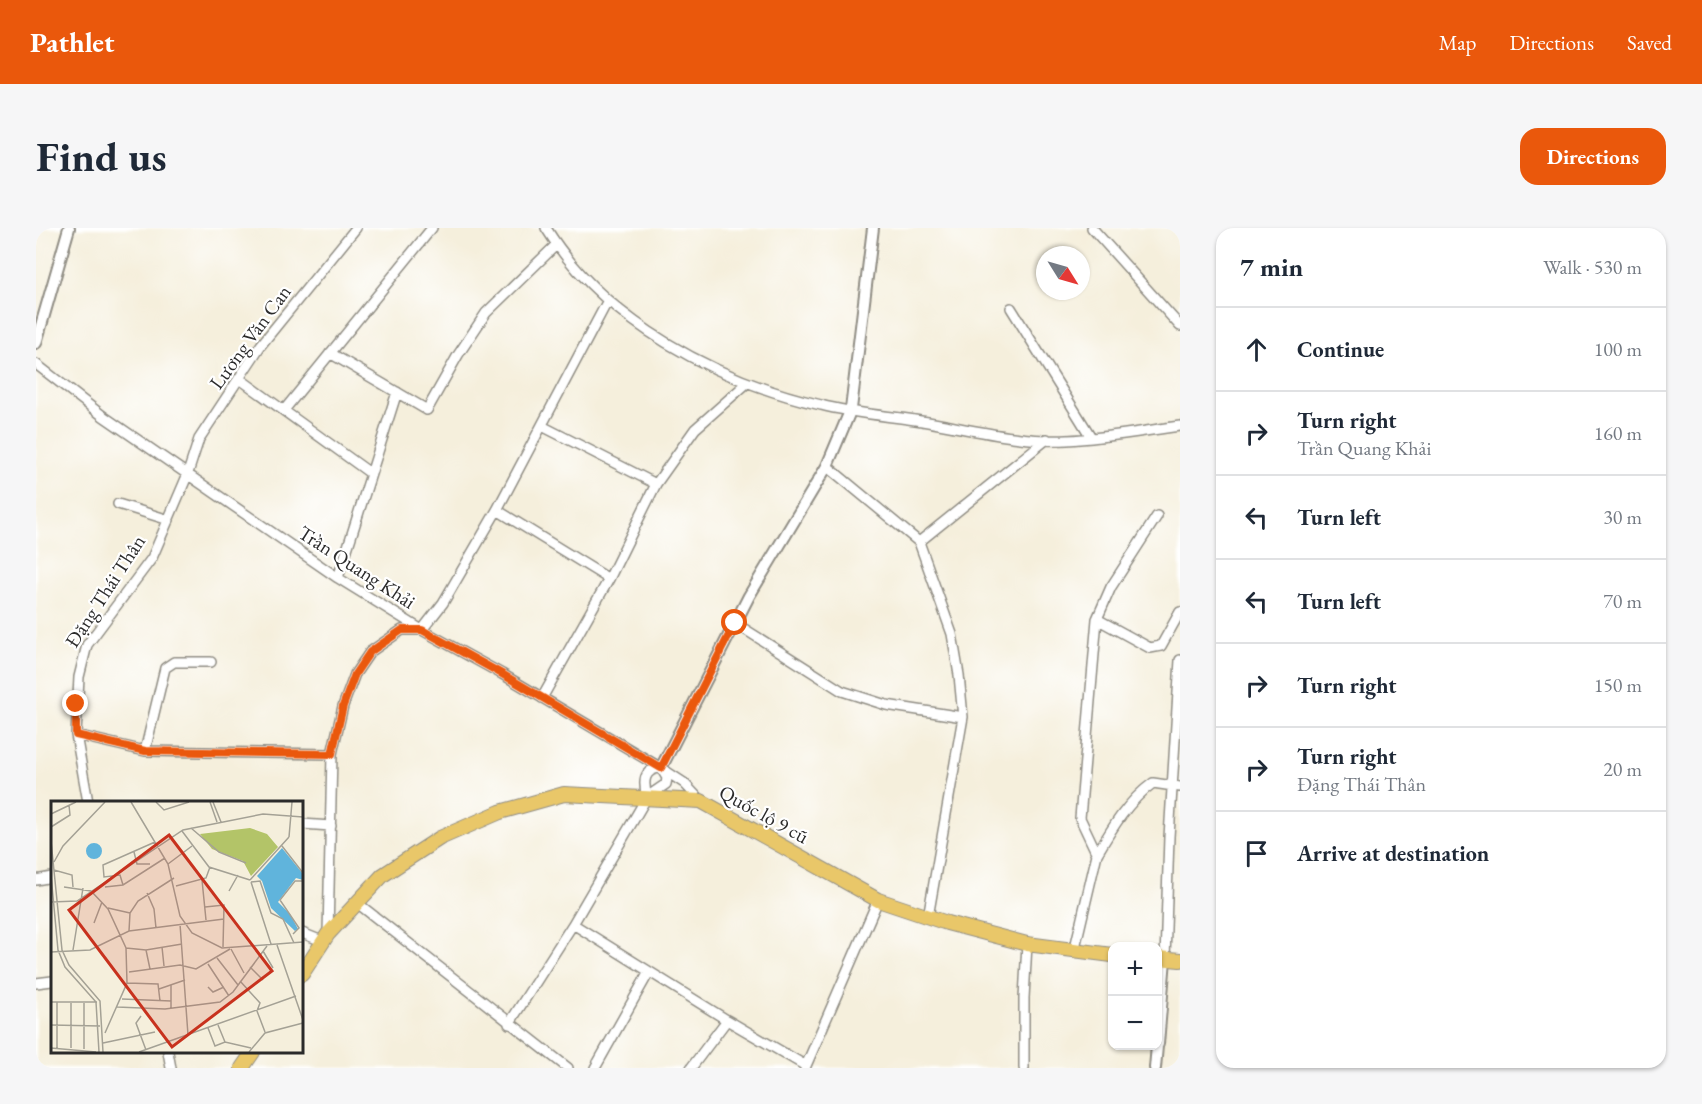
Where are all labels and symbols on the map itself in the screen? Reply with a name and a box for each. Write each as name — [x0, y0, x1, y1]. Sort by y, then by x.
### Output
north arrow — [1036, 246, 1090, 300]
street label: Lương Văn Can — [203, 279, 297, 394]
street label: Trần Quang Khải — [294, 519, 421, 615]
street label: Đặng Thái Thân — [59, 529, 151, 652]
route start — [721, 609, 747, 635]
route end — [62, 690, 88, 716]
street label: Quốc lộ 9 cũ — [714, 779, 814, 850]
inset map — [51, 801, 303, 1053]

